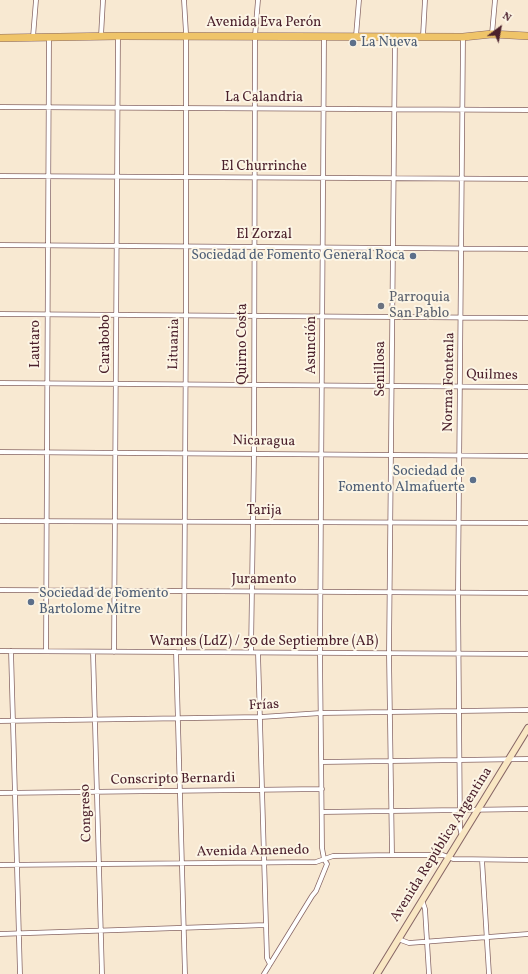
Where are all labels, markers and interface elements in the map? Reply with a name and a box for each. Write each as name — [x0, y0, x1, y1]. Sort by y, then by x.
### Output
north arrow — [480, 8, 520, 48]
text: N — [499, 9, 514, 26]
street label: Avenida Eva Perón — [207, 15, 321, 31]
place label: La Nueva — [361, 35, 418, 51]
marker: La Nueva — [348, 38, 358, 48]
street label: La Calandria — [225, 90, 303, 106]
street label: El Churrinche — [221, 159, 307, 175]
street label: El Zorzal — [236, 227, 292, 243]
place label: Sociedad de Fomento General Roca — [191, 248, 405, 264]
marker: Sociedad de Fomento General Roca — [408, 251, 418, 261]
place label: Parroquia San Pablo — [389, 290, 450, 322]
marker: Parroquia San Pablo — [376, 301, 386, 311]
street label: Quirno Costa — [235, 303, 251, 385]
street label: Carabobo — [98, 314, 114, 374]
street label: Asunción — [304, 316, 320, 374]
street label: Lituania — [166, 318, 184, 370]
street label: Lautaro — [28, 320, 44, 368]
street label: Norma Fontenla — [441, 332, 459, 432]
street label: Senillosa — [373, 341, 389, 397]
street label: Quilmes — [466, 367, 518, 385]
street label: Nicaragua — [233, 433, 295, 451]
place label: Sociedad de Fomento Almafuerte — [338, 464, 465, 496]
marker: Sociedad de Fomento Almafuerte — [468, 475, 478, 485]
street label: Tarija — [246, 503, 282, 519]
street label: Juramento — [232, 572, 296, 588]
place label: Sociedad de Fomento Bartolome Mitre — [39, 586, 168, 618]
marker: Sociedad de Fomento Bartolome Mitre — [26, 597, 36, 607]
street label: Warnes (LdZ) / 30 de Septiembre (AB) — [150, 634, 378, 650]
street label: Frías — [248, 697, 280, 715]
street label: Avenida República Argentina — [387, 765, 497, 925]
street label: Conscripto Bernardi — [110, 771, 236, 789]
street label: Congreso — [78, 784, 96, 842]
street label: Avenida Amenedo — [197, 843, 309, 861]

